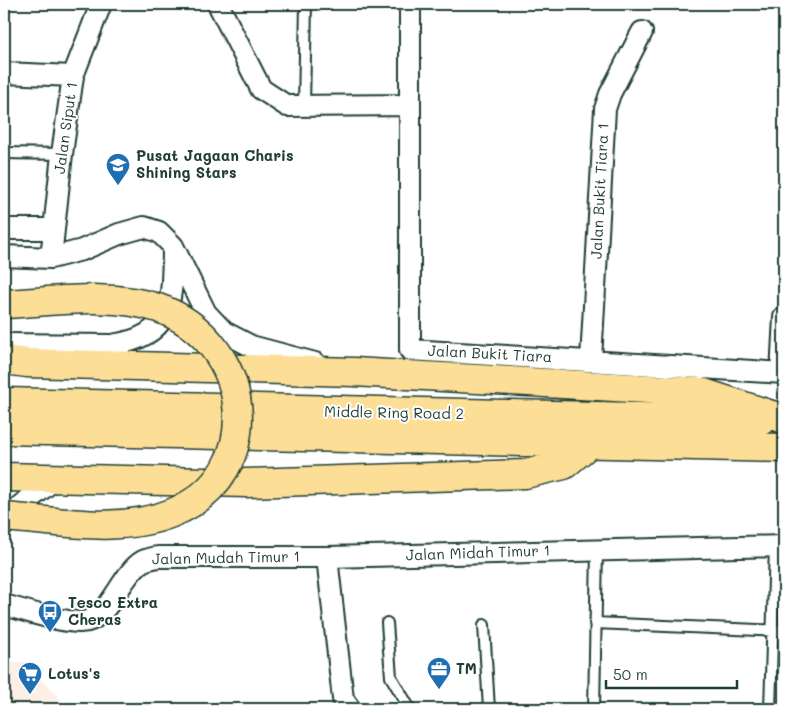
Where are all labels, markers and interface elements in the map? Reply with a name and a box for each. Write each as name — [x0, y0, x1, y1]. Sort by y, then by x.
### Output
street label: Jalan Siput 1 — [49, 81, 81, 175]
street label: Jalan Bukit Tiara 1 — [585, 123, 613, 259]
place label: Pusat Jagaan Charis Shining Stars — [136, 145, 294, 182]
school or university icon: Pusat Jagaan Charis Shining Stars — [105, 152, 131, 186]
street label: Jalan Bukit Tiara — [427, 340, 553, 366]
street label: Middle Ring Road 2 — [324, 401, 464, 423]
street label: Jalan Midah Timur 1 — [405, 539, 551, 565]
street label: Jalan Mudah Timur 1 — [152, 546, 300, 568]
place label: Tesco Extra Cheras — [68, 592, 158, 629]
bus stop icon: Tesco Extra Cheras — [37, 599, 63, 633]
office icon: TM — [426, 656, 452, 690]
place label: TM — [456, 658, 477, 678]
scale bar — [606, 658, 737, 690]
supermarket icon: Lotus's — [17, 661, 43, 695]
place label: Lotus's — [48, 663, 100, 683]
text: 50 m — [613, 664, 648, 684]

